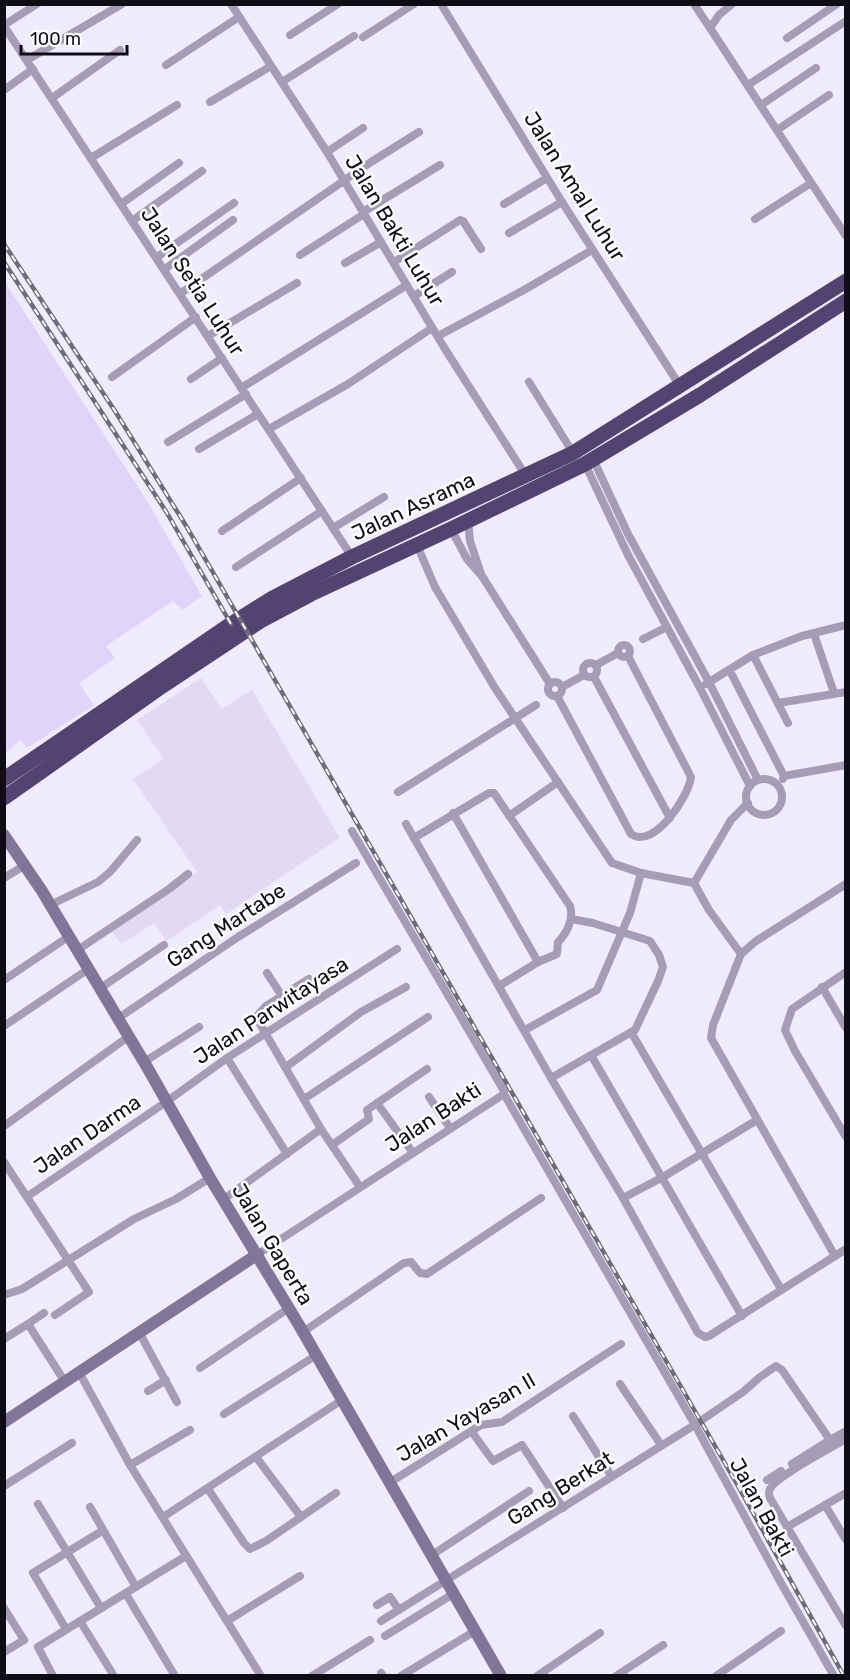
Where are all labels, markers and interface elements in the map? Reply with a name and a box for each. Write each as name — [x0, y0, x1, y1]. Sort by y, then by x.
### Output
scale bar — [21, 18, 128, 56]
text: 100 m — [30, 28, 81, 50]
street label: Jalan Amal Luhur — [519, 107, 631, 265]
street label: Jalan Bakti Luhur — [340, 150, 450, 310]
street label: Jalan Setia Luhur — [136, 202, 250, 360]
street label: Jalan Asrama — [347, 467, 479, 545]
street label: Gang Martabe — [162, 877, 290, 973]
street label: Jalan Parwitayasa — [189, 951, 353, 1069]
street label: Jalan Bakti — [380, 1077, 486, 1157]
street label: Jalan Darma — [29, 1089, 145, 1179]
street label: Jalan Gaperta — [227, 1179, 319, 1309]
street label: Jalan Yayasan II — [392, 1367, 540, 1467]
street label: Gang Berkat — [502, 1445, 618, 1531]
street label: Jalan Bakti — [725, 1453, 799, 1561]

